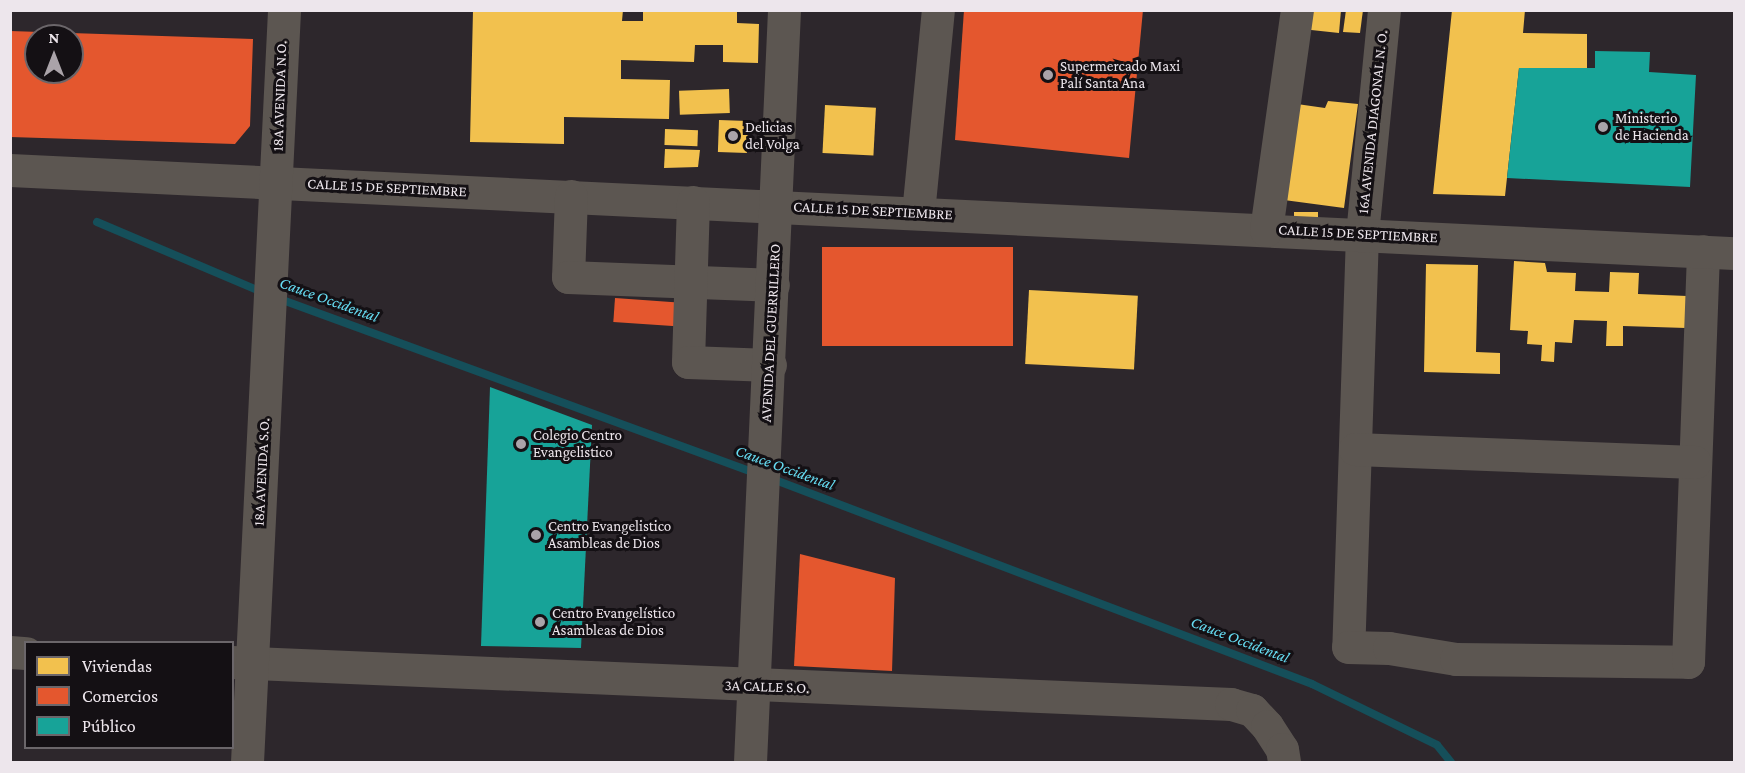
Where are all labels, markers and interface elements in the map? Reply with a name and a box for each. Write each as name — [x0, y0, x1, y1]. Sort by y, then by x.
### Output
north arrow — [24, 24, 84, 84]
text: N — [49, 29, 59, 46]
street label: 16A AVENIDA DIAGONAL N. O. — [1354, 29, 1392, 215]
street label: 18A AVENIDA N.O. — [269, 40, 291, 152]
place label: Supermercado Maxi Palí Santa Ana — [1060, 57, 1180, 92]
marker: Supermercado Maxi Palí Santa Ana — [1041, 68, 1055, 82]
place label: Ministerio de Hacienda — [1615, 109, 1689, 144]
place label: Delicias del Volga — [745, 118, 800, 153]
marker: Ministerio de Hacienda — [1596, 120, 1610, 134]
marker: Delicias del Volga — [726, 129, 740, 143]
street label: CALLE 15 DE SEPTIEMBRE — [307, 175, 467, 201]
street label: CALLE 15 DE SEPTIEMBRE — [793, 198, 953, 224]
street label: CALLE 15 DE SEPTIEMBRE — [1278, 221, 1438, 247]
street label: AVENIDA DEL GUERRILLERO — [757, 243, 785, 423]
water label: Cauce Occidental — [277, 273, 381, 327]
street label: 18A AVENIDA S.O. — [250, 418, 274, 526]
place label: Colegio Centro Evangelistico — [533, 426, 622, 461]
marker: Colegio Centro Evangelistico — [514, 437, 528, 451]
water label: Cauce Occidental — [733, 441, 837, 495]
place label: Centro Evangelistico Asambleas de Dios — [548, 517, 671, 552]
marker: Centro Evangelistico Asambleas de Dios — [529, 528, 543, 542]
place label: Centro Evangelístico Asambleas de Dios — [552, 604, 675, 639]
water label: Cauce Occidental — [1188, 612, 1292, 668]
marker: Centro Evangelístico Asambleas de Dios — [533, 615, 547, 629]
legend — [24, 641, 234, 749]
text: Viviendas — [82, 656, 152, 676]
street label: 3A CALLE S.O. — [724, 677, 810, 697]
text: Comercios — [82, 686, 158, 706]
text: Público — [82, 716, 136, 736]

